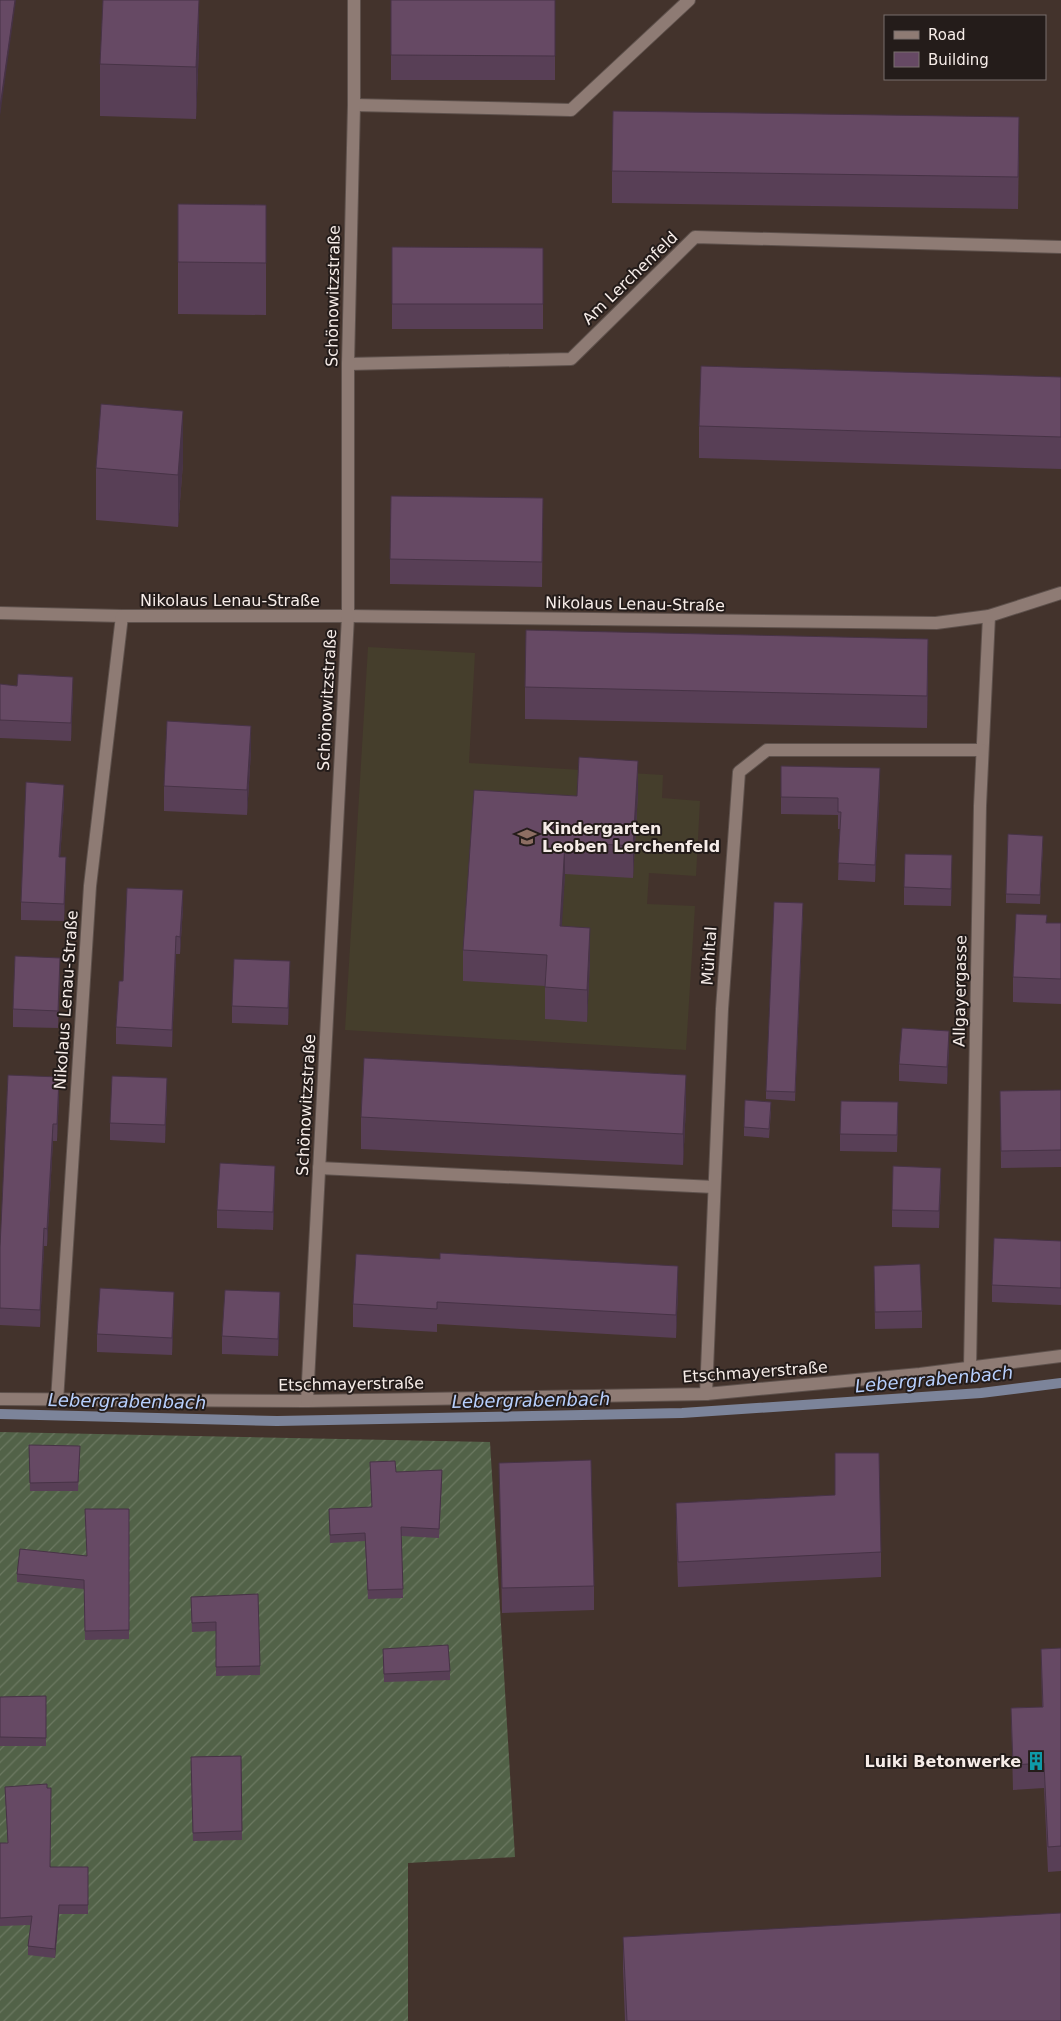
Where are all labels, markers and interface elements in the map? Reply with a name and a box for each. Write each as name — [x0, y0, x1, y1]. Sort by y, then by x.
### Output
legend — [884, 15, 1046, 80]
text: Road — [928, 26, 966, 44]
text: Building — [928, 51, 989, 69]
street label: Schönowitzstraße — [322, 225, 344, 367]
street label: Am Lerchenfeld — [578, 228, 682, 328]
street label: Nikolaus Lenau-Straße — [140, 591, 320, 610]
street label: Nikolaus Lenau-Straße — [545, 593, 725, 615]
street label: Schönowitzstraße — [314, 629, 340, 771]
place label: Kindergarten Leoben Lerchenfeld — [542, 819, 720, 856]
school or university icon: Kindergarten Leoben Lerchenfeld — [516, 826, 538, 848]
street label: Nikolaus Lenau-Straße — [50, 910, 82, 1090]
street label: Mühltal — [697, 926, 721, 986]
street label: Allgayergasse — [950, 935, 970, 1047]
street label: Schönowitzstraße — [293, 1034, 319, 1176]
street label: Etschmayerstraße — [682, 1357, 828, 1387]
water label: Lebergrabenbach — [854, 1362, 1014, 1396]
street label: Etschmayerstraße — [278, 1373, 424, 1395]
water label: Lebergrabenbach — [452, 1388, 610, 1412]
water label: Lebergrabenbach — [48, 1389, 206, 1413]
building icon: Luiki Betonwerke — [1025, 1750, 1047, 1772]
place label: Luiki Betonwerke — [865, 1752, 1021, 1771]

